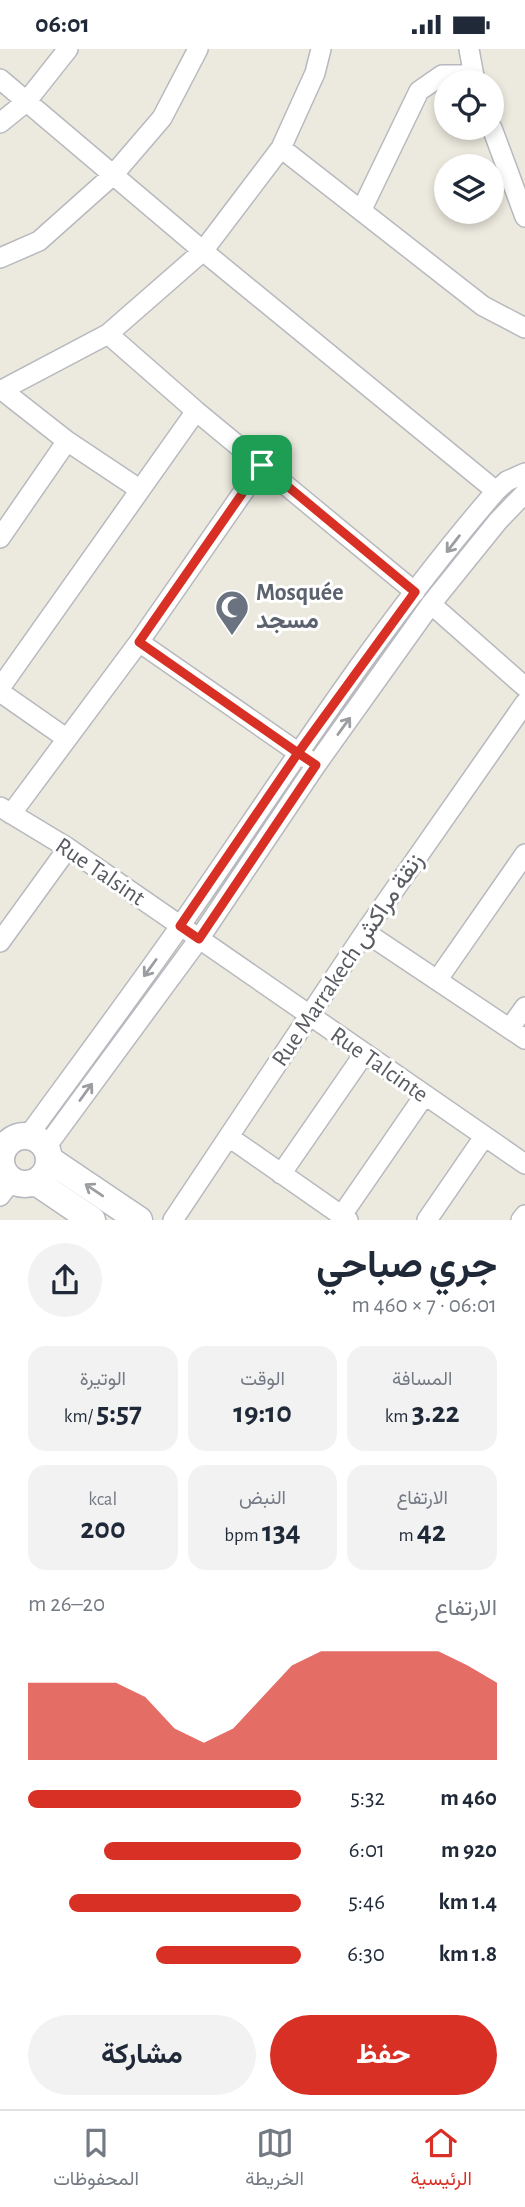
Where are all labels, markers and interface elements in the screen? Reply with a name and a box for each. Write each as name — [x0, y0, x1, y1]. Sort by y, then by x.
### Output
text: 06:01 — [35, 11, 90, 37]
map controls — [434, 70, 504, 224]
button: locate — [434, 70, 504, 140]
button: layers — [434, 154, 504, 224]
pin — [232, 435, 292, 495]
icon: arrive — [243, 446, 281, 484]
one-way arrow — [446, 534, 461, 552]
place label: Mosquée مسجد — [256, 581, 343, 634]
mosque icon: Mosquée مسجد — [213, 588, 251, 637]
one-way arrow — [336, 717, 351, 736]
street label: Rue Talsint — [51, 834, 149, 911]
street label: Rue Marrakech زنقة مراكش — [268, 849, 430, 1072]
one-way arrow — [143, 958, 157, 977]
street label: Rue Talcinte — [326, 1023, 432, 1107]
one-way arrow — [79, 1083, 94, 1102]
one-way arrow — [85, 1183, 105, 1197]
button: share — [28, 1243, 102, 1317]
text: جري صباحي — [316, 1247, 497, 1285]
text: 06:01 · 7 × 460 m — [351, 1294, 497, 1317]
text: الوتيرة — [80, 1370, 126, 1389]
text: الوقت — [240, 1370, 285, 1389]
text: المسافة — [392, 1370, 452, 1389]
text: 5:57 — [96, 1398, 142, 1428]
text: 19:10 — [233, 1398, 292, 1428]
text: 3.22 — [412, 1398, 460, 1428]
text: /km — [64, 1407, 96, 1426]
text: km — [385, 1407, 412, 1426]
text: النبض — [239, 1489, 286, 1508]
text: الارتفاع — [396, 1489, 448, 1508]
text: kcal — [88, 1490, 117, 1509]
text: 200 — [80, 1514, 126, 1544]
text: 134 — [262, 1517, 301, 1547]
text: 42 — [417, 1517, 446, 1547]
text: bpm — [224, 1526, 262, 1545]
text: m — [398, 1526, 417, 1545]
text: 20–26 m — [28, 1593, 105, 1616]
text: الارتفاع — [435, 1597, 497, 1620]
text: 5:32 — [350, 1787, 385, 1810]
text: 460 m — [440, 1787, 497, 1810]
text: 6:01 — [349, 1839, 385, 1862]
text: 920 m — [441, 1839, 497, 1862]
text: 5:46 — [348, 1891, 385, 1914]
text: 1.4 km — [438, 1891, 497, 1914]
text: 6:30 — [347, 1943, 385, 1966]
text: 1.8 km — [439, 1943, 497, 1966]
button: مشاركة — [28, 2015, 256, 2095]
button: حفظ — [270, 2015, 497, 2095]
tab: المحفوظات — [53, 2124, 139, 2195]
tab: الخريطة — [245, 2124, 304, 2195]
tab: الرئيسية — [410, 2124, 472, 2195]

